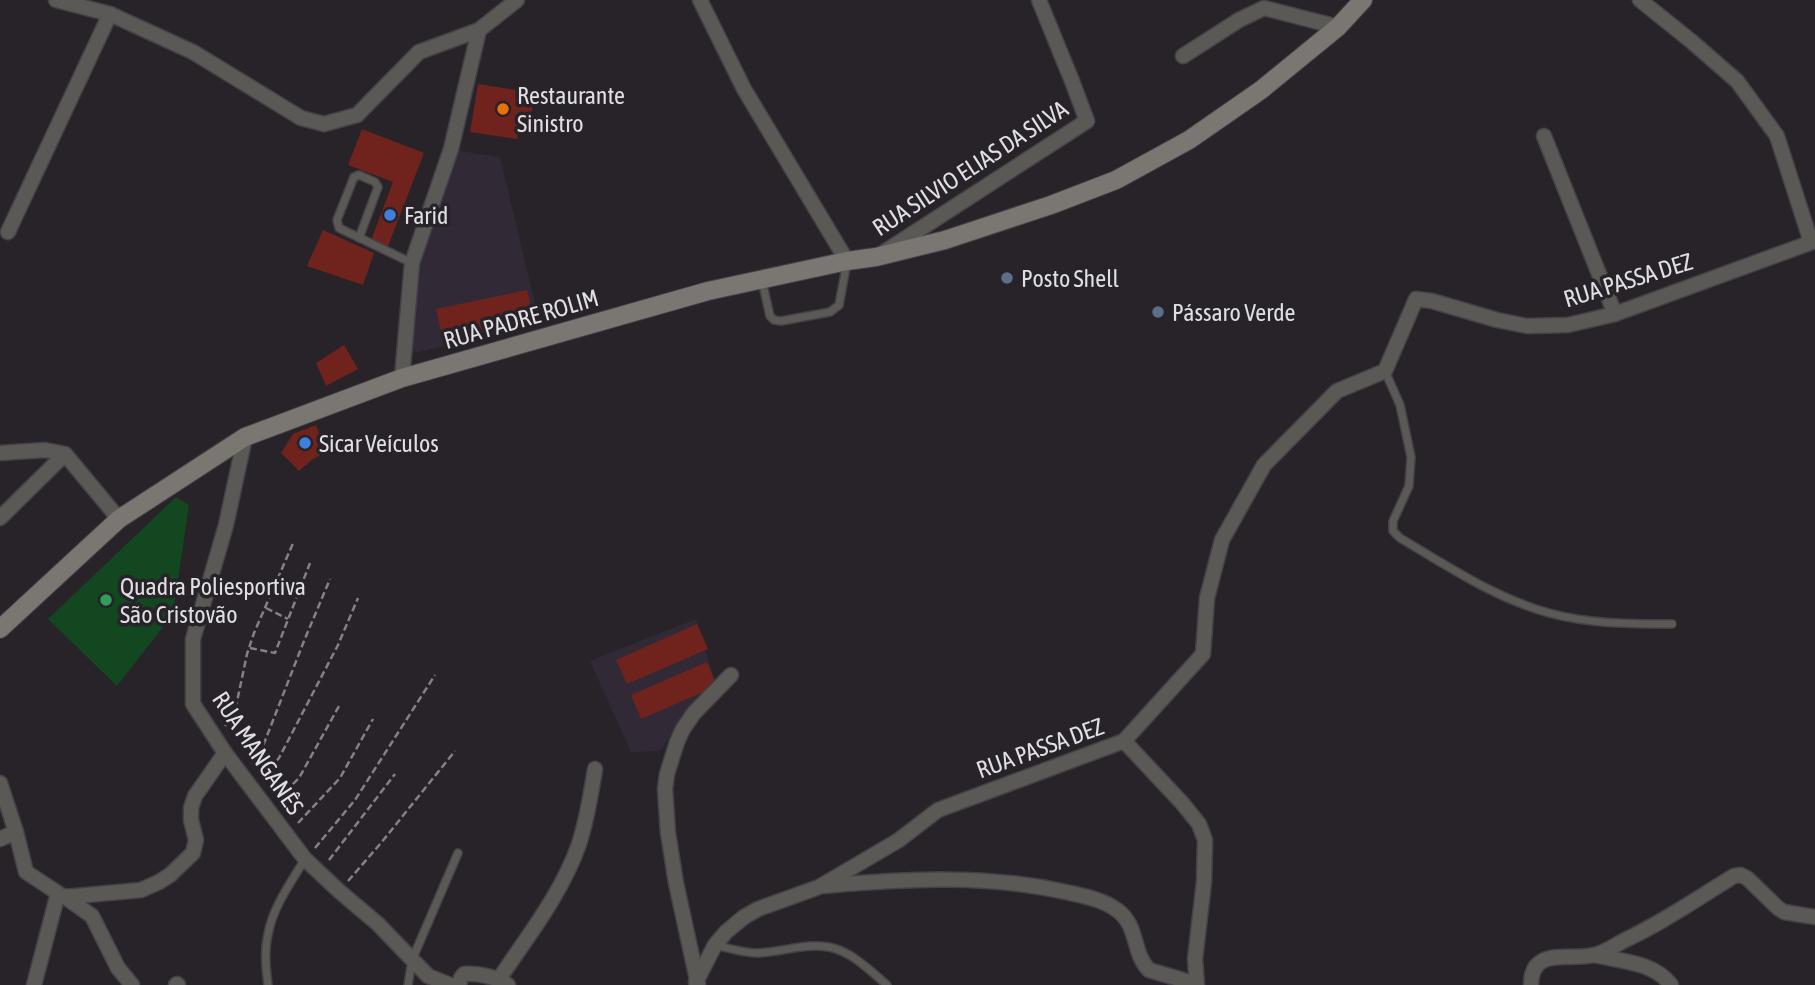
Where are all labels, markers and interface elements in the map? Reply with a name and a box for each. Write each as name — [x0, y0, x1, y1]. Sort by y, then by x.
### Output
place label: Restaurante Sinistro — [517, 82, 625, 137]
street label: RUA SILVIO ELIAS DA SILVA — [867, 95, 1073, 241]
marker: Restaurante Sinistro — [495, 101, 511, 117]
place label: Farid — [404, 202, 448, 229]
marker: Farid — [382, 207, 398, 223]
street label: RUA PASSA DEZ — [1560, 248, 1696, 312]
place label: Posto Shell — [1021, 265, 1119, 292]
marker: Posto Shell — [999, 270, 1015, 286]
street label: RUA PADRE ROLIM — [440, 284, 602, 354]
place label: Pássaro Verde — [1172, 299, 1295, 326]
marker: Pássaro Verde — [1150, 304, 1166, 320]
place label: Sicar Veículos — [319, 430, 439, 457]
marker: Sicar Veículos — [297, 435, 313, 451]
place label: Quadra Poliesportiva São Cristovão — [120, 573, 306, 628]
marker: Quadra Poliesportiva São Cristovão — [98, 592, 114, 608]
street label: RUA MANGANÊS — [207, 687, 309, 819]
street label: RUA PASSA DEZ — [973, 712, 1107, 784]

